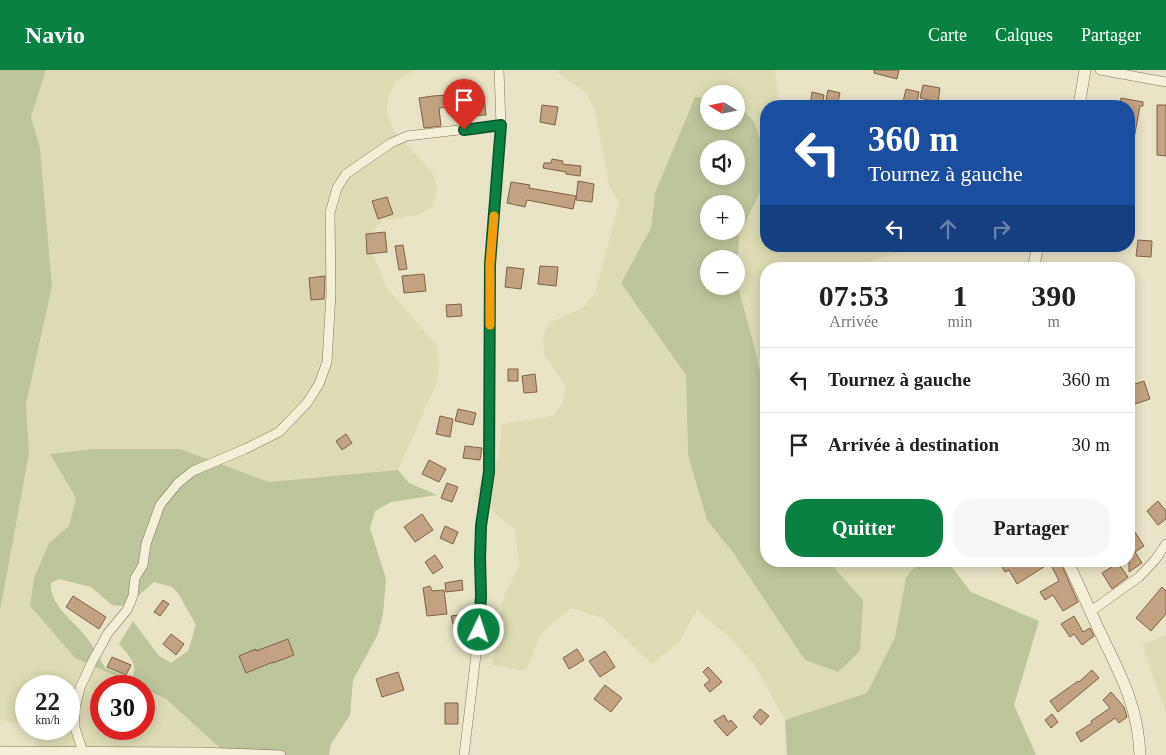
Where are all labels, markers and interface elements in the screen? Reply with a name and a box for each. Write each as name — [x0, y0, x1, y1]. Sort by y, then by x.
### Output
text: Navio — [25, 22, 85, 48]
text: Carte — [928, 25, 967, 45]
text: Calques — [995, 25, 1053, 45]
text: Partager — [1081, 25, 1141, 45]
pin — [443, 79, 485, 130]
north arrow — [700, 85, 745, 130]
map controls — [700, 85, 745, 295]
icon: arrive — [450, 86, 478, 114]
icon: left — [785, 120, 850, 185]
text: 360 m — [868, 120, 958, 159]
button: sound — [700, 140, 745, 185]
text: Tournez à gauche — [868, 161, 1023, 186]
button: + — [700, 195, 745, 240]
icon: left — [881, 215, 909, 243]
icon: ahead — [934, 215, 962, 243]
icon: right — [987, 215, 1015, 243]
button: − — [700, 250, 745, 295]
text: 07:53 — [819, 279, 889, 312]
text: 1 — [952, 279, 967, 312]
text: 390 — [1031, 279, 1076, 312]
text: Arrivée — [829, 313, 878, 330]
text: min — [948, 313, 972, 330]
text: m — [1047, 313, 1060, 330]
icon: left — [785, 366, 813, 394]
text: Tournez à gauche — [828, 369, 971, 390]
text: 360 m — [1062, 369, 1110, 390]
icon: arrive — [785, 431, 813, 459]
text: Arrivée à destination — [828, 434, 999, 455]
text: 30 m — [1071, 434, 1110, 455]
button: Quitter — [785, 499, 943, 557]
button: Partager — [953, 499, 1110, 557]
position arrow — [452, 603, 504, 655]
speed limit sign: 30 — [90, 675, 155, 740]
text: 22 — [35, 688, 60, 715]
text: km/h — [35, 713, 60, 727]

